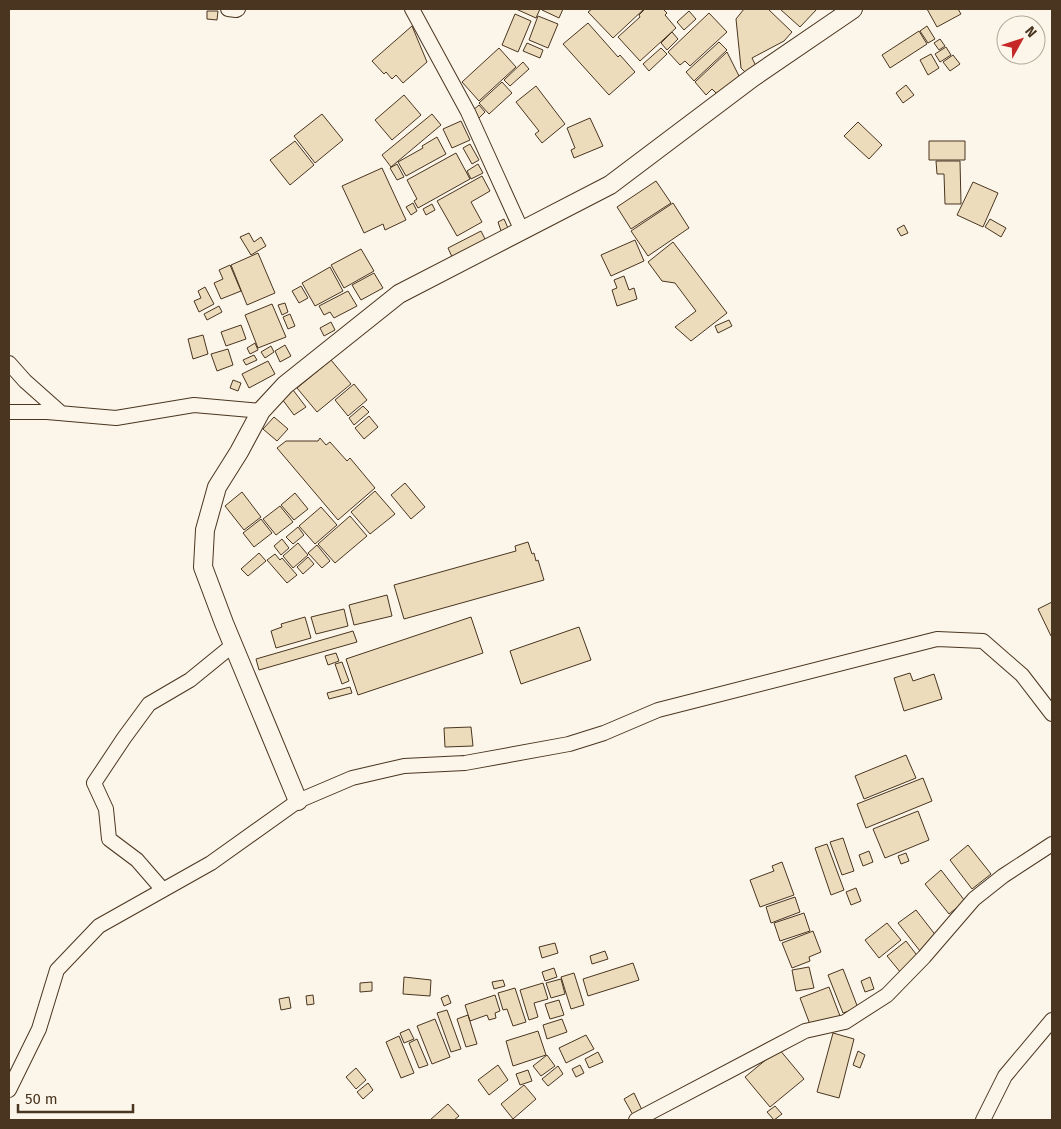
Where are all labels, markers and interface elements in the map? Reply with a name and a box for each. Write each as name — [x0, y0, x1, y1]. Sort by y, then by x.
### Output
north arrow — [996, 15, 1046, 65]
text: N — [1021, 23, 1040, 41]
scale bar — [18, 1082, 132, 1114]
text: 50 m — [25, 1090, 58, 1108]

